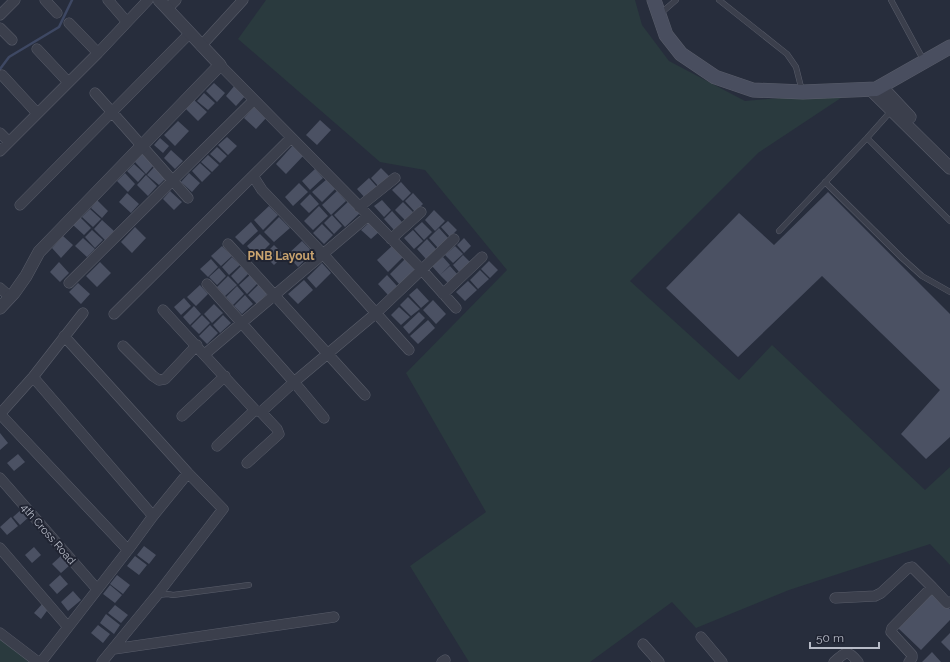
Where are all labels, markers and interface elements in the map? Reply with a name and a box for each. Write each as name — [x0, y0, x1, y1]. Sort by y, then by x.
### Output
district label: PNB Layout — [248, 249, 315, 263]
street label: 4th Cross Road — [18, 501, 78, 567]
scale bar — [810, 624, 879, 650]
text: 50 m — [816, 631, 844, 645]

